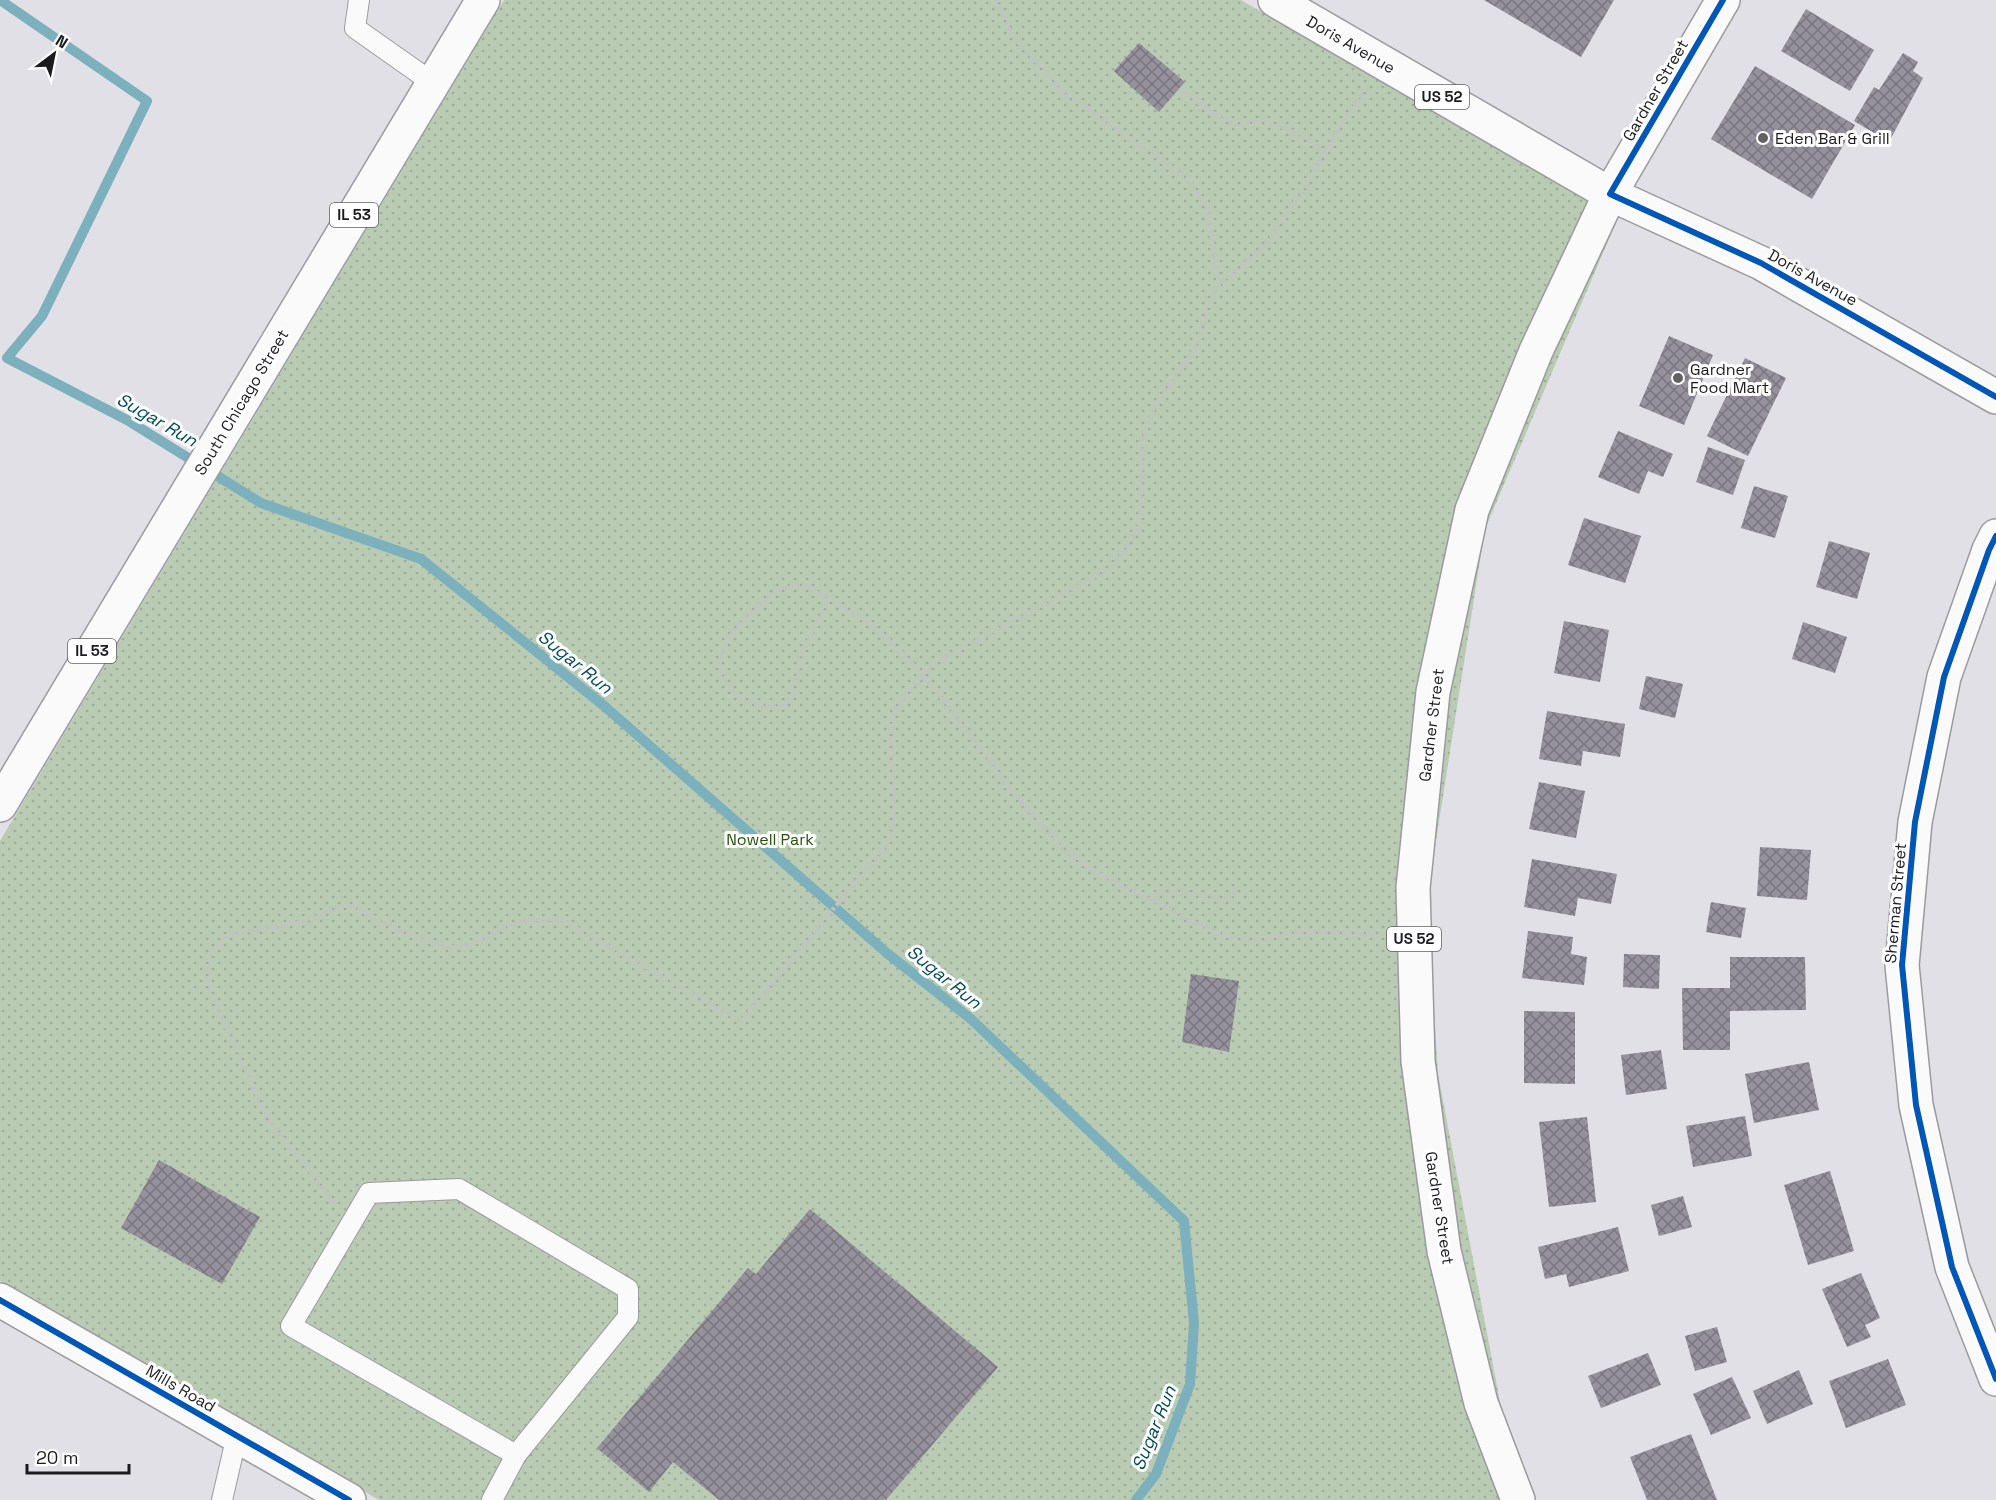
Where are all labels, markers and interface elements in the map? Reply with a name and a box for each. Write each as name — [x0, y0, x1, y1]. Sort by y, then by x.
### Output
street label: Doris Avenue — [1303, 11, 1399, 78]
north arrow — [24, 24, 84, 84]
text: N — [52, 30, 72, 53]
street label: Gardner Street — [1618, 36, 1693, 145]
road number: US 52 — [1415, 85, 1469, 109]
place label: Eden Bar & Grill — [1775, 128, 1890, 149]
marker: Eden Bar & Grill — [1756, 131, 1770, 145]
road number: IL 53 — [330, 203, 378, 227]
street label: Doris Avenue — [1764, 244, 1861, 311]
street label: South Chicago Street — [190, 325, 293, 479]
place label: Gardner Food Mart — [1690, 359, 1769, 398]
marker: Gardner Food Mart — [1671, 371, 1685, 385]
water label: Sugar Run — [113, 387, 202, 452]
water label: Sugar Run — [534, 625, 618, 699]
road number: IL 53 — [68, 639, 116, 663]
street label: Gardner Street — [1414, 667, 1449, 783]
park label: Nowell Park — [726, 829, 814, 850]
street label: Sherman Street — [1880, 842, 1911, 964]
road number: US 52 — [1387, 927, 1441, 951]
water label: Sugar Run — [903, 940, 987, 1014]
street label: Gardner Street — [1420, 1150, 1459, 1266]
street label: Mills Road — [142, 1360, 220, 1417]
water label: Sugar Run — [1126, 1381, 1181, 1473]
scale bar — [27, 1437, 129, 1475]
text: 20 m — [36, 1446, 79, 1469]

